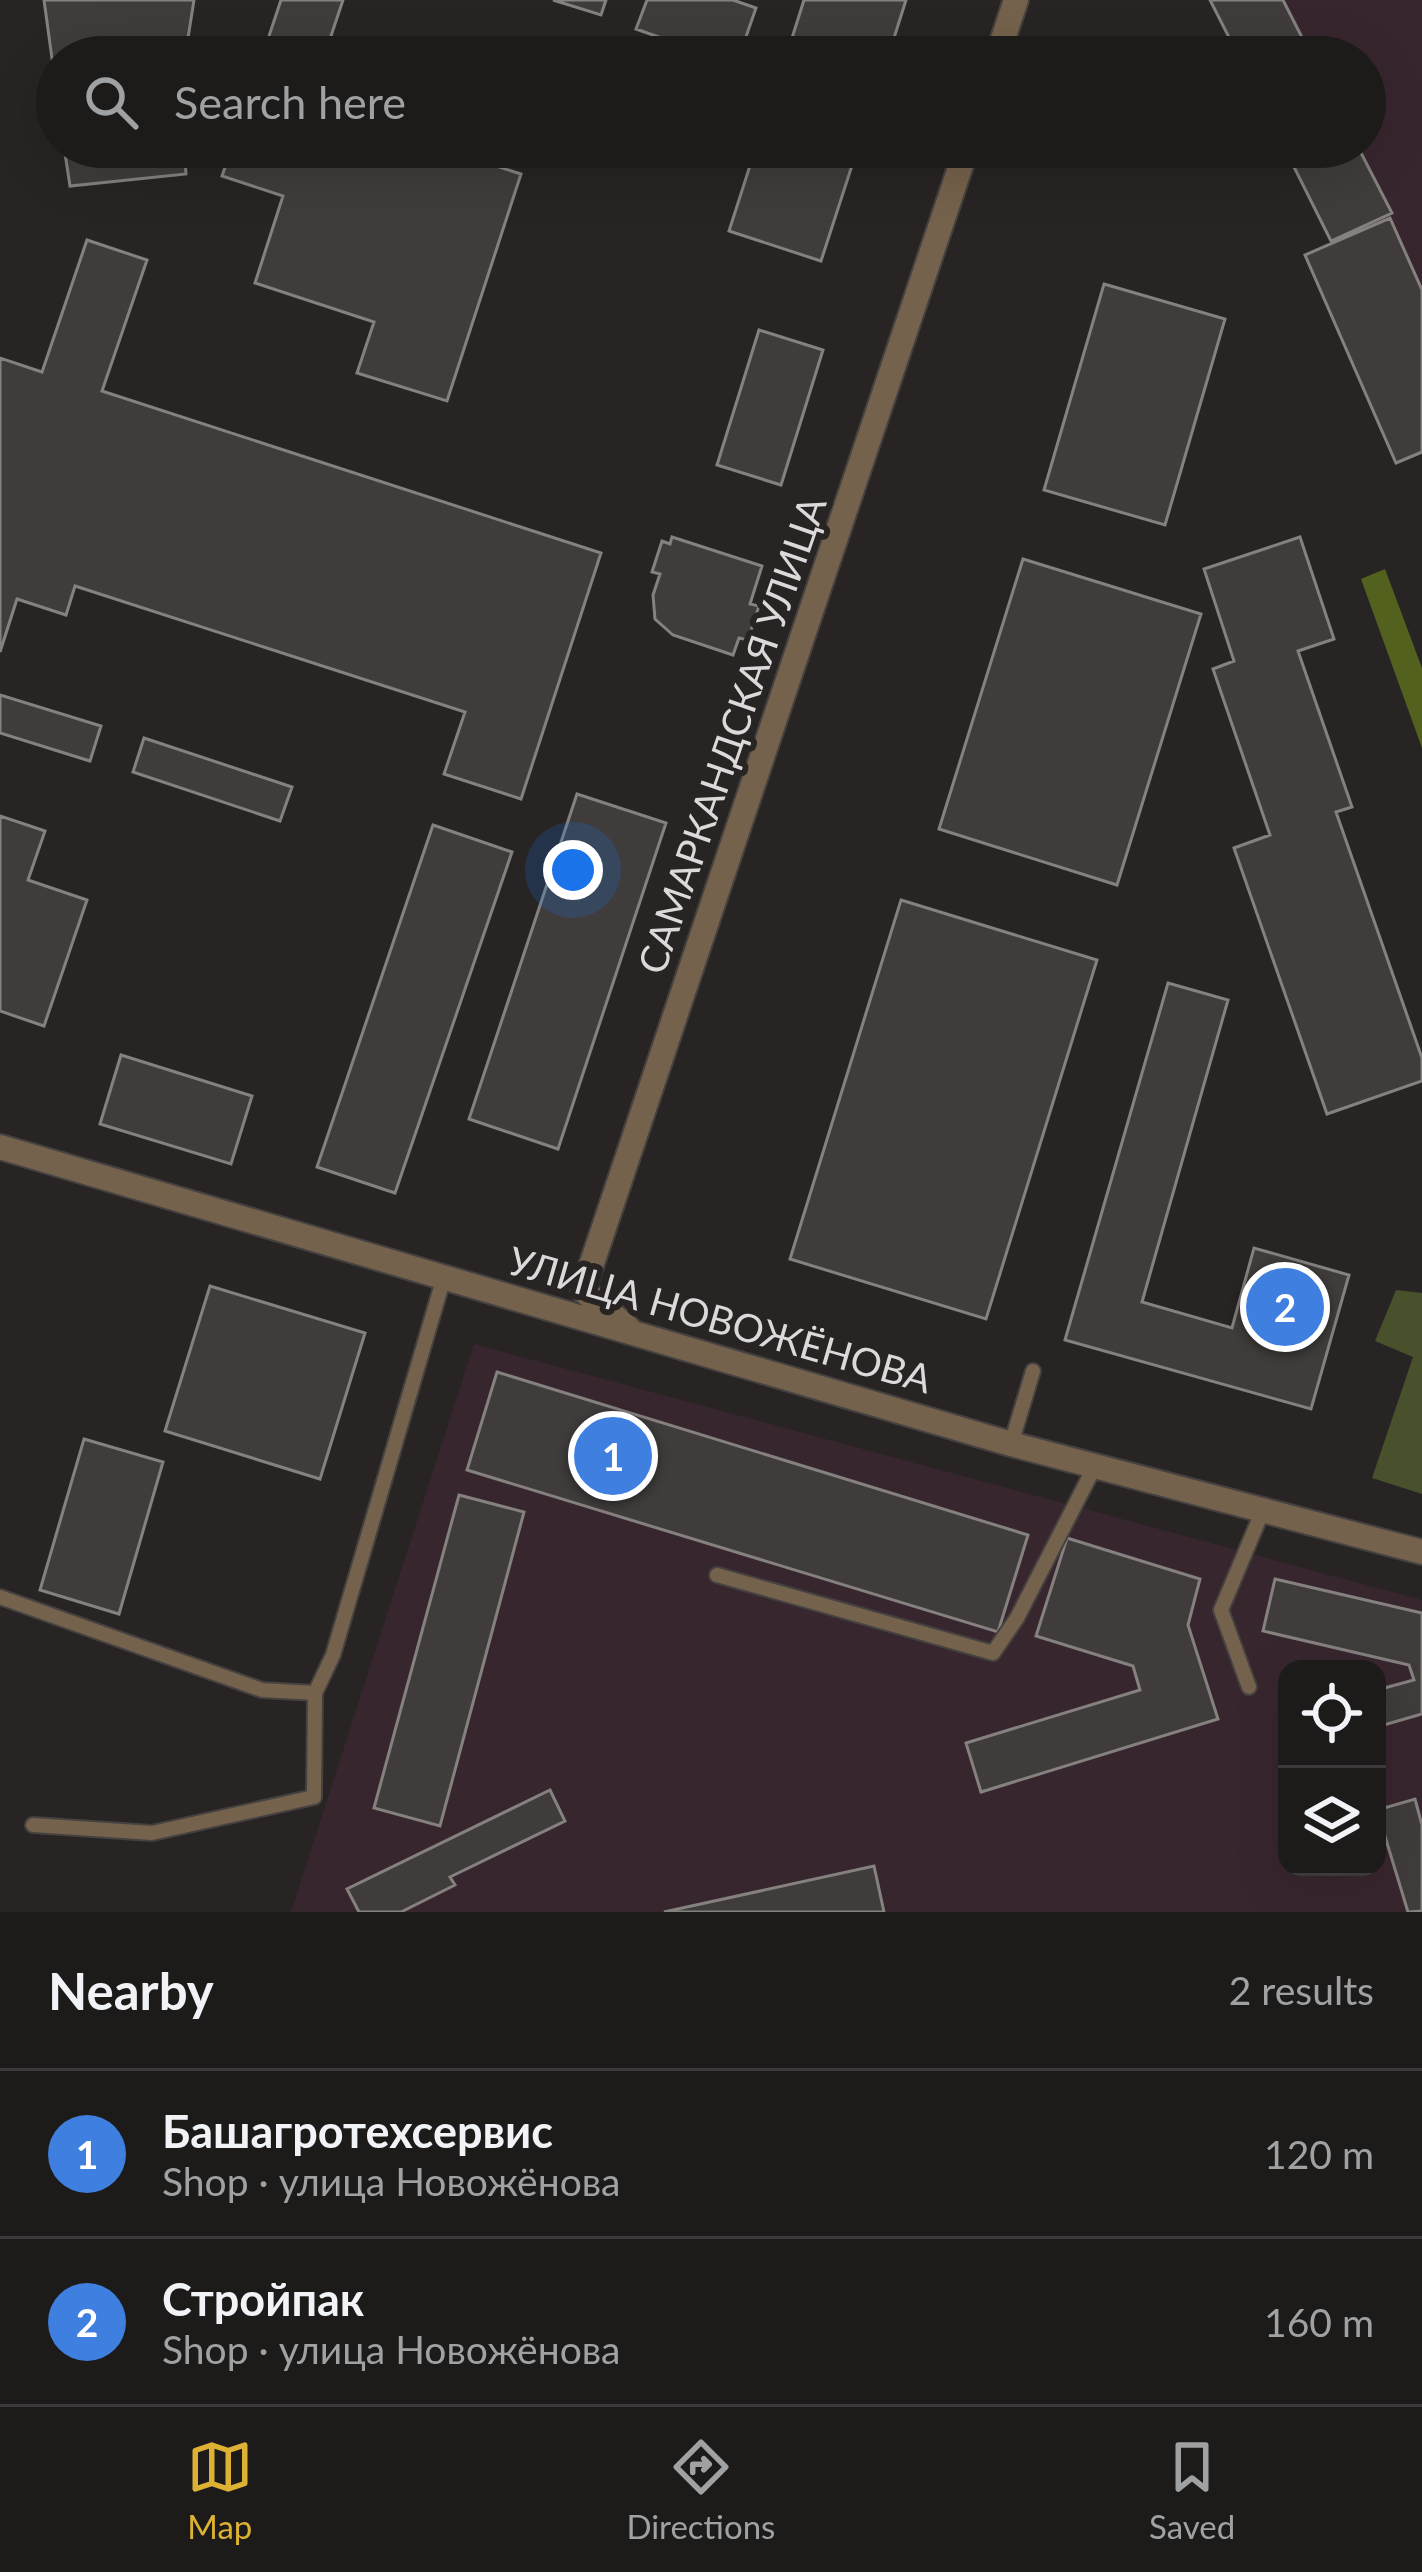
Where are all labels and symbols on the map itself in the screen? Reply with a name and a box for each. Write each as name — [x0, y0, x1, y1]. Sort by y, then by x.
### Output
street label: САМАРКАНДСКАЯ УЛИЦА — [628, 489, 835, 979]
your location — [543, 840, 603, 900]
street label: УЛИЦА НОВОЖЁНОВА — [503, 1237, 938, 1402]
pin: 2 — [1246, 1262, 1324, 1352]
pin: 1 — [574, 1411, 652, 1501]

